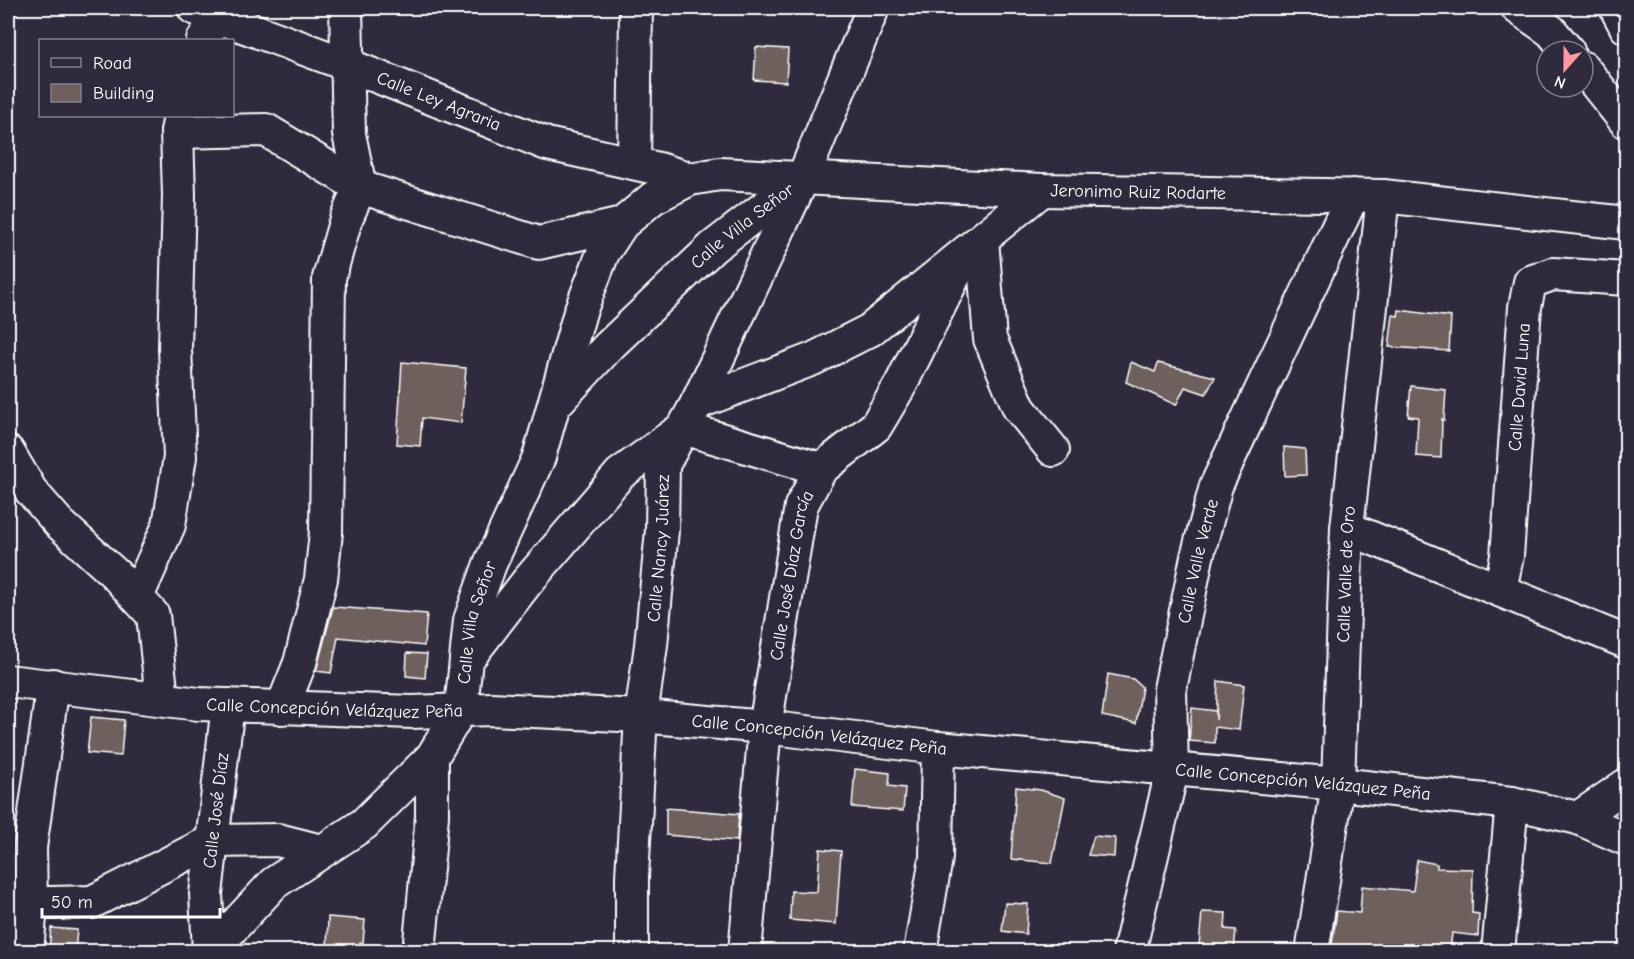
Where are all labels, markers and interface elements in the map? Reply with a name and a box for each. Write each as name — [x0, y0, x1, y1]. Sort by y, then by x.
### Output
legend — [39, 39, 234, 117]
north arrow — [1535, 39, 1595, 99]
text: Road — [93, 53, 132, 74]
street label: Calle Ley Agraria — [374, 67, 504, 136]
text: N — [1552, 72, 1568, 92]
text: Building — [93, 83, 155, 104]
street label: Calle Villa Señor — [687, 178, 799, 274]
street label: Jeronimo Ruiz Rodarte — [1050, 180, 1226, 204]
street label: Calle David Luna — [1505, 322, 1535, 452]
street label: Calle Nancy Juárez — [643, 474, 674, 623]
street label: Calle José Díaz García — [766, 487, 819, 662]
street label: Calle Valle Verde — [1174, 497, 1223, 625]
street label: Calle Valle de Oro — [1333, 505, 1360, 643]
street label: Calle Villa Señor — [454, 558, 501, 685]
street label: Calle Concepción Velázquez Peña — [206, 694, 463, 723]
street label: Calle Concepción Velázquez Peña — [691, 711, 948, 760]
street label: Calle José Díaz — [199, 752, 233, 870]
street label: Calle Concepción Velázquez Peña — [1174, 759, 1432, 805]
scale bar — [42, 881, 220, 919]
text: 50 m — [51, 892, 93, 913]

